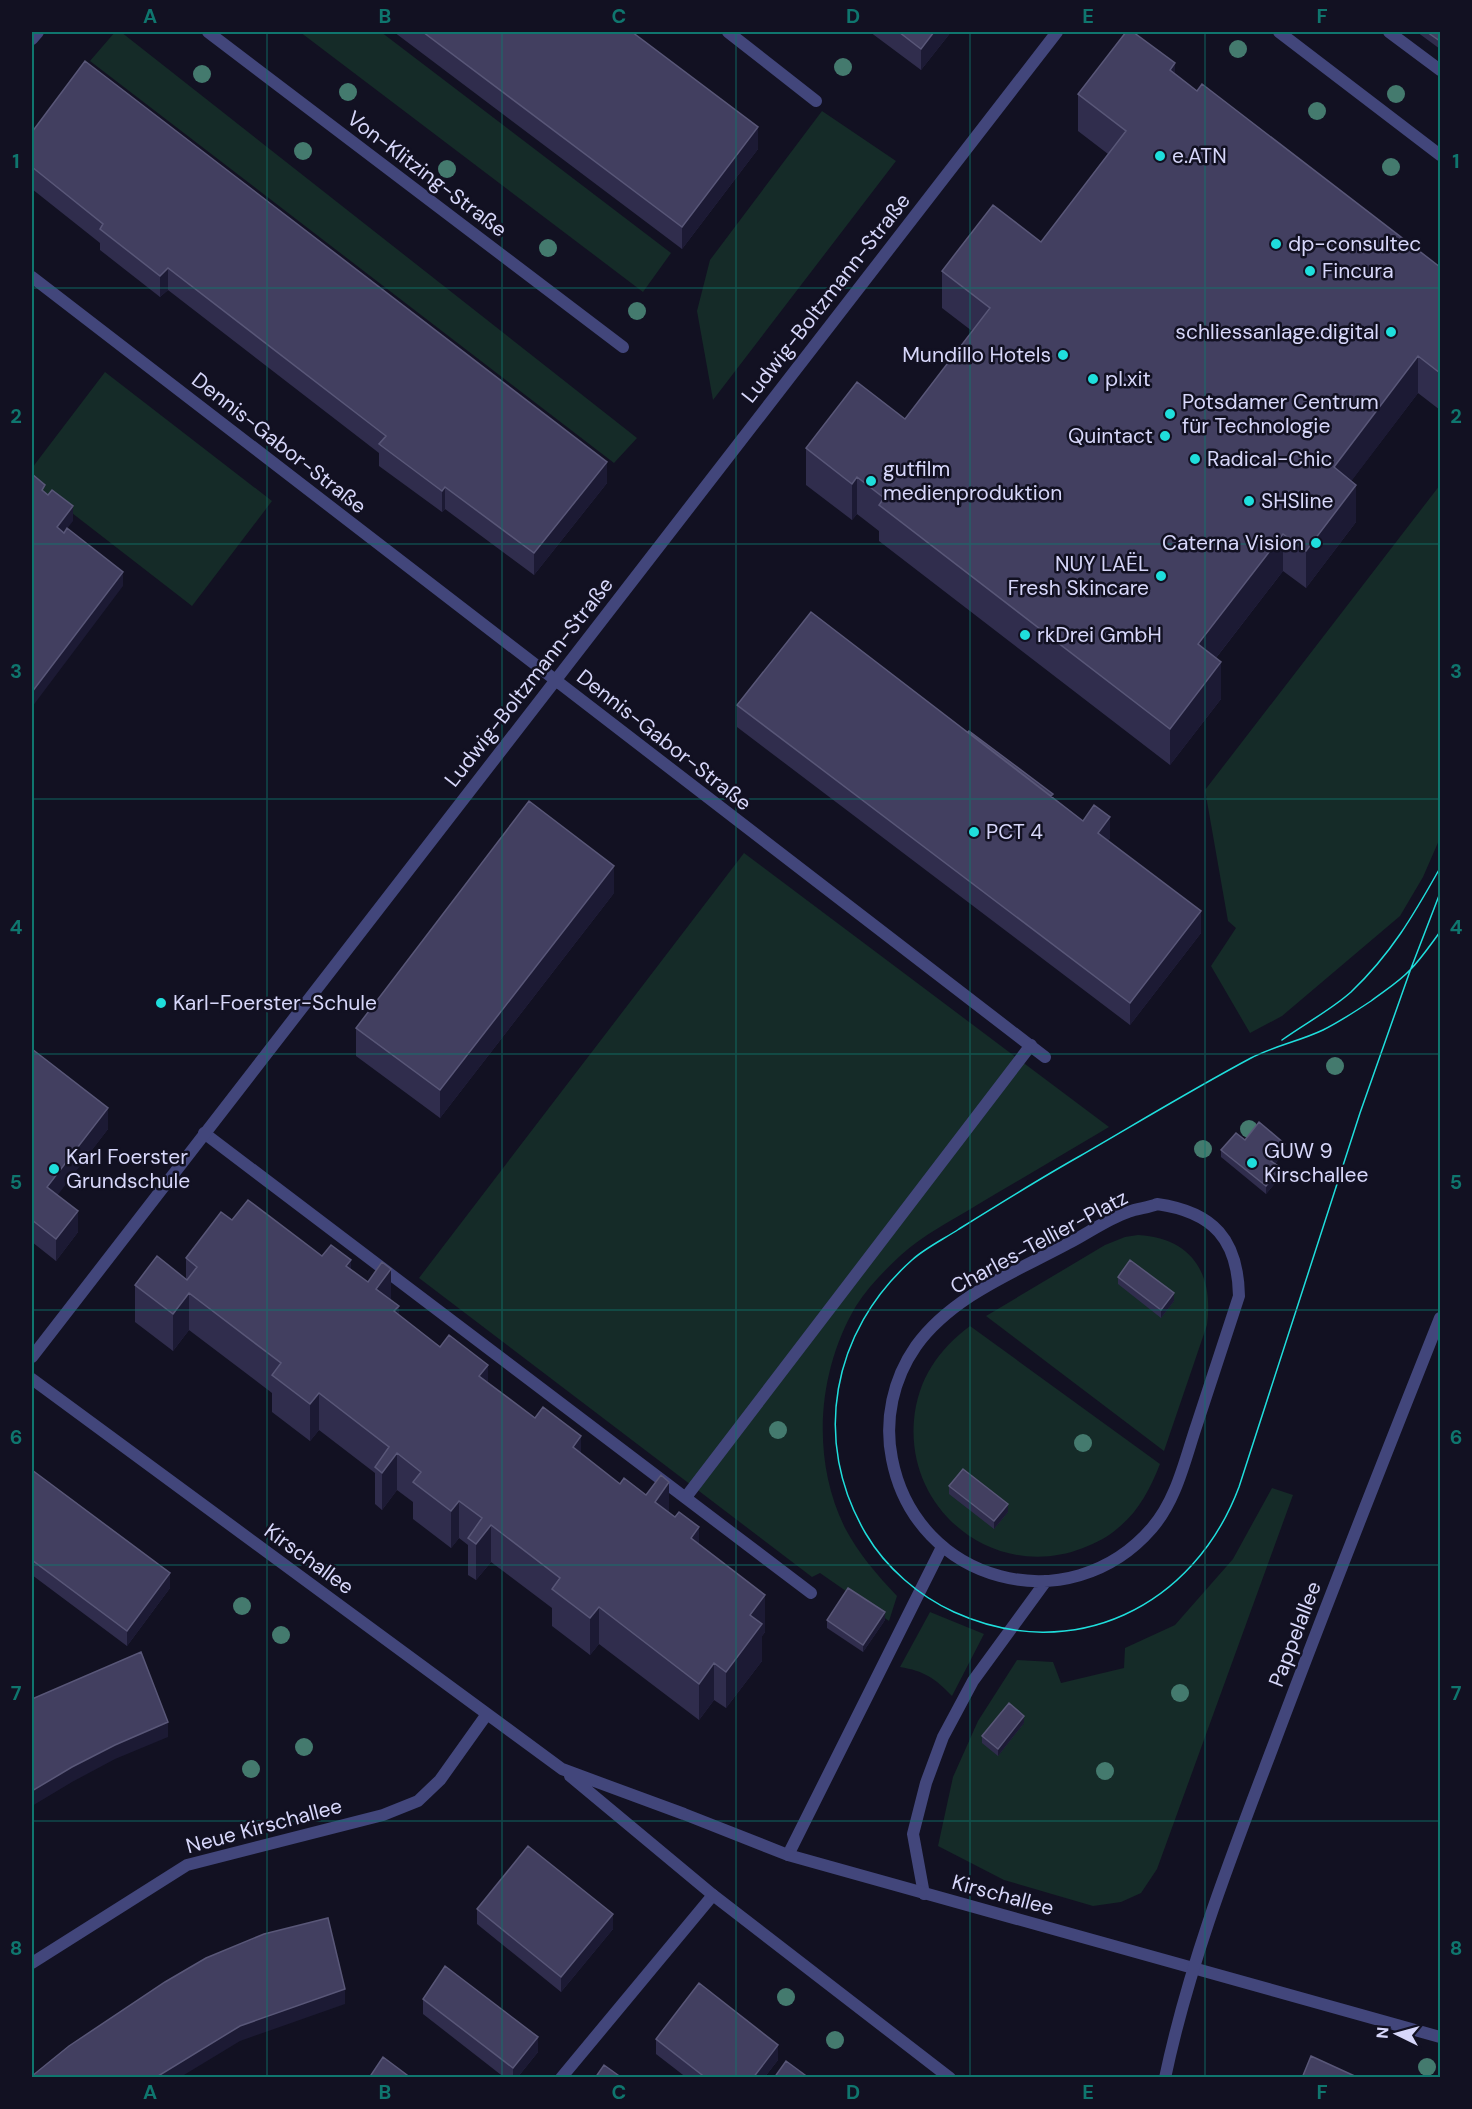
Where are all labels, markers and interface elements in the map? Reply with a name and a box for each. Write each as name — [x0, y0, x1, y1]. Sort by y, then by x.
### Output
text: A — [143, 3, 157, 29]
text: B — [379, 3, 391, 29]
text: C — [612, 3, 626, 29]
text: D — [846, 3, 860, 29]
text: E — [1082, 3, 1094, 29]
text: F — [1316, 3, 1328, 29]
street label: Von-Klitzing-Straße — [341, 105, 513, 244]
place label: e.ATN — [1172, 142, 1227, 170]
text: 1 — [12, 148, 20, 174]
text: 1 — [1452, 148, 1460, 174]
marker: e.ATN — [1153, 149, 1167, 163]
street label: Ludwig-Boltzmann-Straße — [735, 187, 917, 409]
place label: dp-consultec — [1288, 230, 1421, 258]
marker: dp-consultec — [1269, 237, 1283, 251]
place label: Fincura — [1322, 257, 1394, 285]
marker: Fincura — [1303, 264, 1317, 278]
place label: schliessanlage.digital — [1175, 318, 1379, 346]
marker: schliessanlage.digital — [1384, 325, 1398, 339]
place label: Mundillo Hotels — [902, 341, 1051, 369]
marker: Mundillo Hotels — [1056, 348, 1070, 362]
place label: pl.xit — [1105, 365, 1151, 393]
street label: Dennis-Gabor-Straße — [186, 366, 372, 520]
marker: pl.xit — [1086, 372, 1100, 386]
place label: Potsdamer Centrum für Technologie — [1182, 388, 1379, 440]
text: 2 — [10, 403, 22, 429]
text: 2 — [1450, 403, 1462, 429]
marker: Potsdamer Centrum für Technologie — [1163, 407, 1177, 421]
place label: Quintact — [1068, 422, 1153, 450]
marker: Quintact — [1158, 429, 1172, 443]
place label: Radical-Chic — [1207, 445, 1332, 473]
marker: Radical-Chic — [1188, 452, 1202, 466]
place label: gutfilm medienproduktion — [883, 455, 1062, 507]
marker: gutfilm medienproduktion — [864, 474, 878, 488]
place label: SHSline — [1261, 487, 1333, 515]
marker: SHSline — [1242, 494, 1256, 508]
place label: Caterna Vision — [1162, 529, 1304, 557]
marker: Caterna Vision — [1309, 536, 1323, 550]
place label: NUY LAËL Fresh Skincare — [1008, 550, 1149, 602]
marker: NUY LAËL Fresh Skincare — [1154, 569, 1168, 583]
street label: Ludwig-Boltzmann-Straße — [438, 571, 620, 793]
place label: rkDrei GmbH — [1037, 621, 1162, 649]
marker: rkDrei GmbH — [1018, 628, 1032, 642]
text: 3 — [10, 658, 22, 684]
text: 3 — [1450, 658, 1462, 684]
street label: Dennis-Gabor-Straße — [571, 663, 757, 817]
place label: PCT 4 — [986, 818, 1043, 846]
marker: PCT 4 — [967, 825, 981, 839]
text: 4 — [10, 914, 23, 940]
text: 4 — [1450, 914, 1463, 940]
place label: Karl-Foerster-Schule — [173, 989, 377, 1017]
marker: Karl-Foerster-Schule — [154, 996, 168, 1010]
place label: GUW 9 Kirschallee — [1264, 1137, 1368, 1189]
place label: Karl Foerster Grundschule — [66, 1143, 190, 1195]
marker: GUW 9 Kirschallee — [1245, 1156, 1259, 1170]
marker: Karl Foerster Grundschule — [47, 1162, 61, 1176]
text: 5 — [10, 1169, 22, 1195]
text: 5 — [1450, 1169, 1462, 1195]
street label: Charles-Tellier-Platz — [945, 1183, 1133, 1301]
text: 6 — [10, 1424, 22, 1450]
text: 6 — [1450, 1424, 1462, 1450]
street label: Kirschallee — [259, 1517, 359, 1601]
street label: Pappelallee — [1262, 1577, 1328, 1691]
text: 7 — [11, 1680, 22, 1706]
text: 7 — [1451, 1680, 1462, 1706]
street label: Neue Kirschallee — [183, 1792, 345, 1860]
street label: Kirschallee — [949, 1868, 1057, 1922]
text: 8 — [10, 1935, 22, 1961]
text: 8 — [1450, 1935, 1462, 1961]
north arrow — [1367, 2004, 1427, 2064]
text: N — [1372, 2026, 1394, 2039]
text: A — [143, 2079, 157, 2105]
text: B — [379, 2079, 391, 2105]
text: C — [612, 2079, 626, 2105]
text: D — [846, 2079, 860, 2105]
text: E — [1082, 2079, 1094, 2105]
text: F — [1316, 2079, 1328, 2105]

